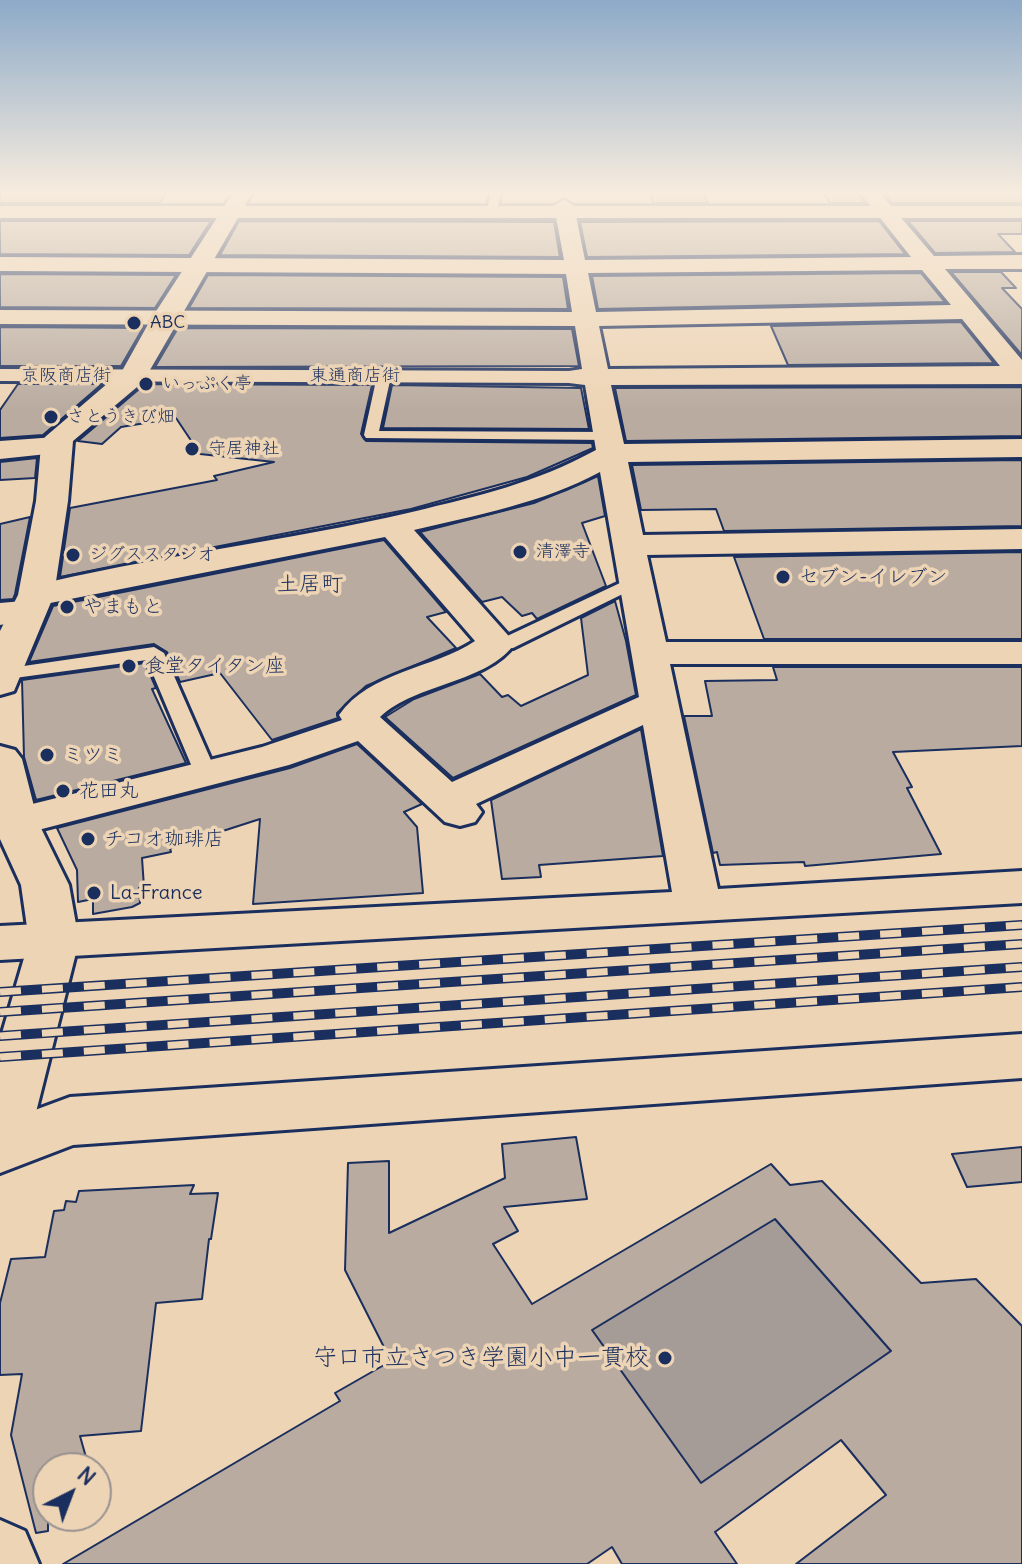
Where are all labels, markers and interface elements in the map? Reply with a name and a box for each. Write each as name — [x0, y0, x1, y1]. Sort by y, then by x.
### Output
place label: ABC — [150, 312, 185, 334]
marker: ABC — [125, 314, 143, 332]
street label: 京阪商店街 — [21, 365, 111, 387]
street label: 東通商店街 — [310, 365, 400, 387]
place label: いっぷく亭 — [162, 373, 252, 395]
marker: いっぷく亭 — [137, 375, 155, 393]
place label: さとうきび畑 — [67, 406, 175, 428]
marker: さとうきび畑 — [42, 408, 60, 426]
place label: 守居神社 — [208, 438, 280, 460]
marker: 守居神社 — [183, 440, 201, 458]
place label: 清澤寺 — [536, 541, 590, 563]
marker: 清澤寺 — [511, 543, 529, 561]
place label: ジグススタジオ — [89, 544, 215, 566]
marker: ジグススタジオ — [64, 546, 82, 564]
place label: セブン-イレブン — [799, 565, 948, 589]
marker: セブン-イレブン — [774, 568, 792, 586]
district label: 土居町 — [277, 572, 343, 598]
place label: やまもと — [83, 595, 163, 619]
marker: やまもと — [58, 598, 76, 616]
place label: 食堂タイタン座 — [145, 654, 285, 678]
marker: 食堂タイタン座 — [120, 657, 138, 675]
place label: ミツミ — [63, 743, 123, 767]
marker: ミツミ — [38, 746, 56, 764]
place label: 花田丸 — [79, 779, 139, 803]
marker: 花田丸 — [54, 782, 72, 800]
place label: チコオ珈琲店 — [104, 827, 224, 851]
marker: チコオ珈琲店 — [79, 830, 97, 848]
place label: La-France — [110, 881, 202, 905]
marker: La-France — [85, 884, 103, 902]
place label: 守口市立さつき学園小中一貫校 — [313, 1344, 649, 1372]
marker: 守口市立さつき学園小中一貫校 — [656, 1349, 674, 1367]
north arrow — [32, 1452, 112, 1532]
text: N — [72, 1460, 102, 1491]

